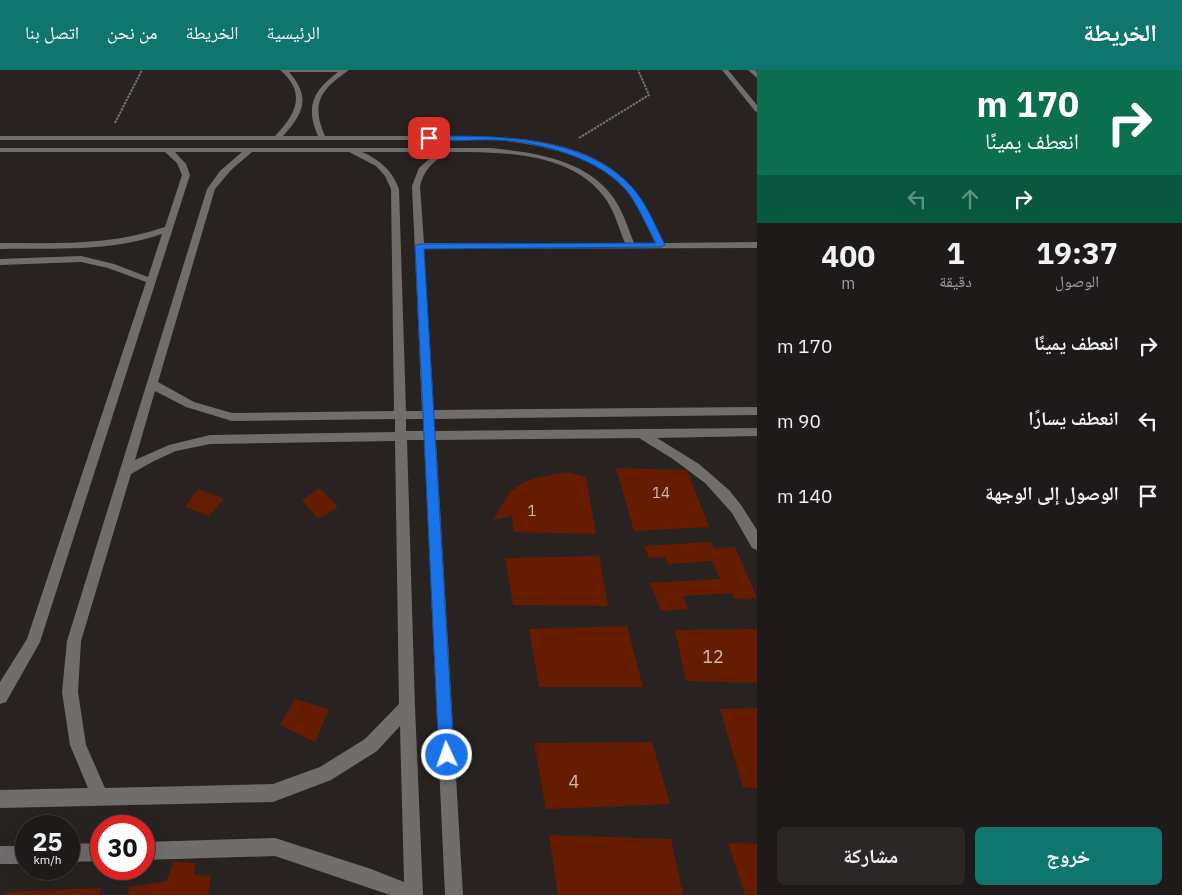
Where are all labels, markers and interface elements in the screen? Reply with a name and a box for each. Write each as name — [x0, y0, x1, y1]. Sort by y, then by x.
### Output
text: الخريطة — [1083, 16, 1157, 48]
text: اتصل بنا — [25, 21, 79, 44]
text: من نحن — [107, 21, 158, 44]
text: الخريطة — [186, 21, 239, 44]
text: الرئيسية — [267, 21, 320, 44]
text: 170 m — [976, 81, 1079, 127]
icon: right — [1097, 90, 1162, 155]
pin — [408, 117, 450, 159]
icon: arrive — [415, 124, 443, 152]
text: انعطف يمينًا — [985, 126, 1079, 155]
icon: left — [903, 185, 931, 213]
icon: ahead — [956, 185, 984, 213]
icon: right — [1009, 185, 1037, 213]
text: 1 — [947, 233, 965, 272]
text: 19:37 — [1036, 233, 1118, 272]
text: 400 — [821, 236, 875, 275]
text: دقيقة — [939, 271, 972, 291]
text: الوصول — [1055, 271, 1099, 291]
text: m — [841, 273, 855, 293]
text: انعطف يمينًا — [1034, 331, 1119, 355]
icon: right — [1134, 332, 1162, 360]
text: 170 m — [777, 334, 832, 358]
text: انعطف يسارًا — [1028, 406, 1119, 430]
icon: left — [1134, 407, 1162, 435]
text: 90 m — [777, 409, 821, 433]
text: الوصول إلى الوجهة — [985, 481, 1119, 505]
icon: arrive — [1134, 482, 1162, 510]
house number: 14 — [652, 483, 670, 502]
text: 140 m — [777, 484, 832, 508]
house number: 1 — [527, 501, 537, 520]
house number: 12 — [702, 645, 724, 668]
position arrow — [420, 728, 472, 780]
house number: 4 — [569, 770, 580, 793]
speed limit sign: 30 — [90, 815, 155, 880]
text: 25 — [32, 825, 63, 858]
button: مشاركة — [777, 827, 965, 885]
button: خروج — [975, 827, 1162, 885]
text: km/h — [33, 852, 62, 867]

